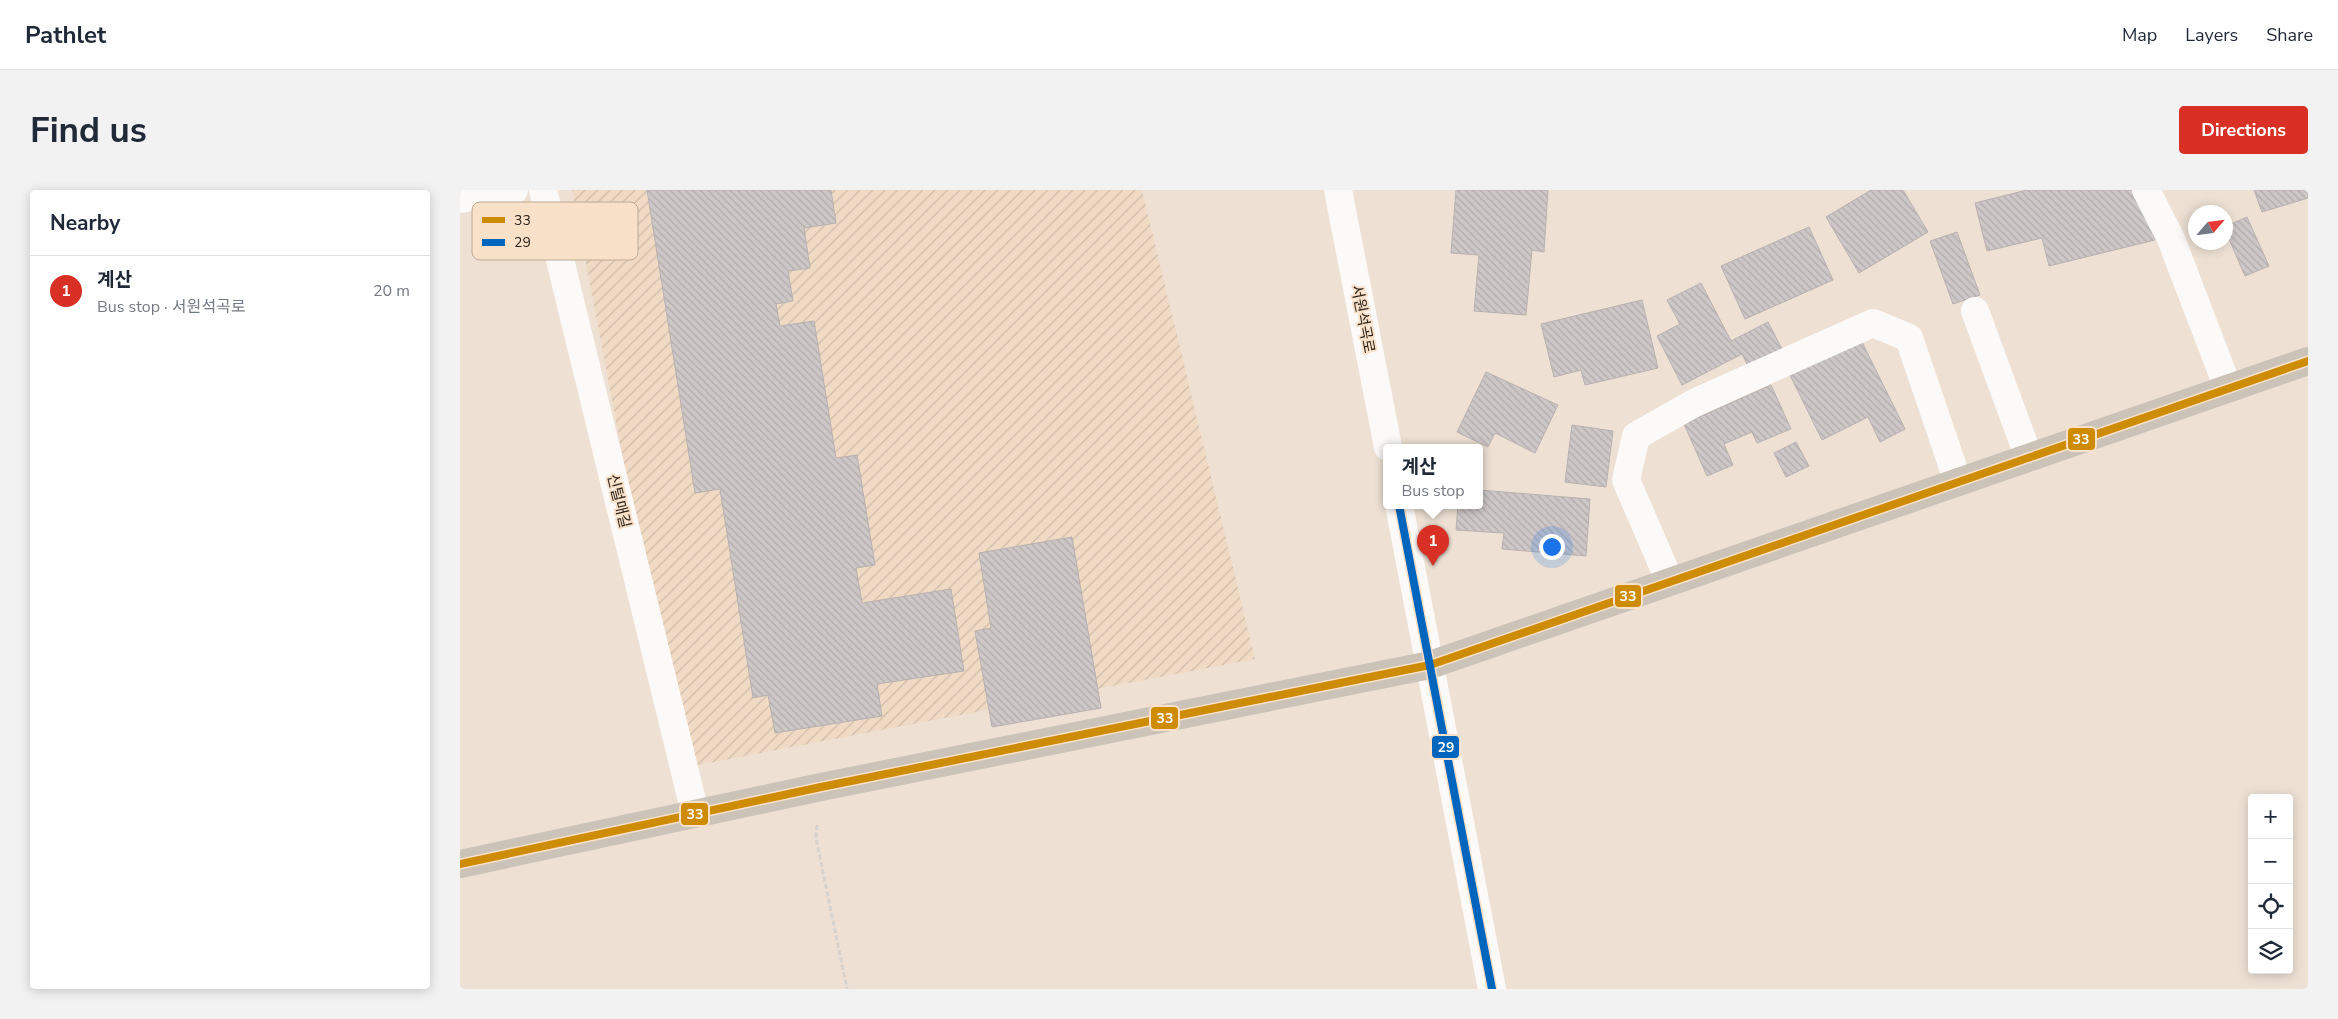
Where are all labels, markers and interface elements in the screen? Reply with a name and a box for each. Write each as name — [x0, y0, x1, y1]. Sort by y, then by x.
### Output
text: Pathlet — [25, 19, 106, 51]
text: Map — [2122, 23, 2157, 47]
text: Layers — [2185, 23, 2238, 47]
text: Share — [2266, 23, 2313, 47]
button: Directions — [2179, 106, 2308, 154]
text: Find us — [30, 107, 147, 154]
legend — [472, 202, 638, 260]
north arrow — [2188, 205, 2233, 250]
text: Nearby — [50, 209, 120, 237]
text: 33 — [514, 211, 531, 230]
text: 29 — [514, 233, 531, 252]
text: 계산 — [97, 267, 132, 293]
text: 1 — [61, 280, 71, 302]
text: 20 m — [373, 280, 410, 302]
street label: 서원석곡로 — [1347, 283, 1379, 355]
text: Bus stop · 서원석곡로 — [97, 296, 245, 318]
line badge: 33 — [2067, 427, 2096, 451]
text: 33 — [2073, 430, 2089, 449]
popup — [1383, 444, 1483, 509]
text: 계산 — [1402, 454, 1436, 480]
street label: 신털매길 — [603, 472, 635, 530]
text: Bus stop — [1402, 480, 1464, 502]
pin: 1 — [1417, 525, 1449, 566]
your location — [1539, 534, 1565, 560]
line badge: 33 — [1614, 584, 1642, 608]
text: 33 — [1620, 587, 1636, 606]
line badge: 33 — [1150, 706, 1179, 730]
text: 33 — [1157, 709, 1173, 728]
line badge: 29 — [1431, 735, 1460, 759]
text: 29 — [1438, 738, 1454, 757]
map controls — [2248, 794, 2293, 974]
button: + — [2248, 794, 2293, 839]
line badge: 33 — [680, 802, 709, 826]
text: 33 — [687, 805, 703, 824]
button: − — [2248, 839, 2293, 884]
button: locate — [2248, 884, 2293, 929]
button: layers — [2248, 929, 2293, 974]

